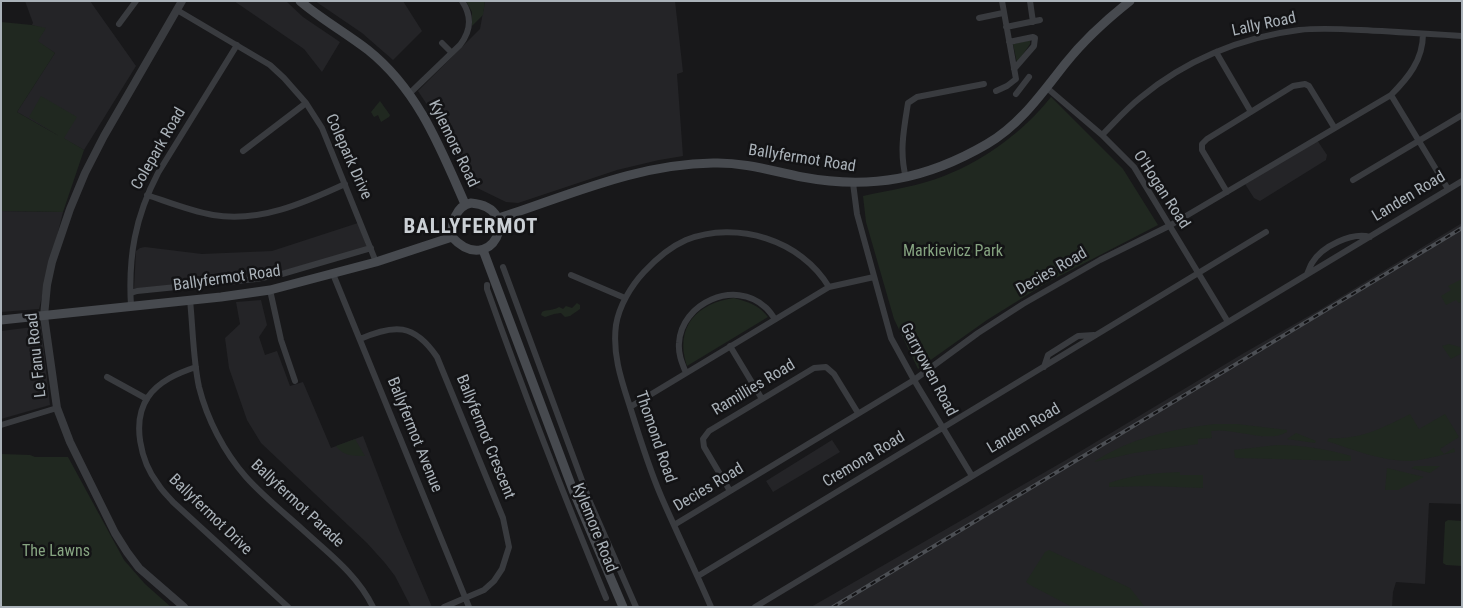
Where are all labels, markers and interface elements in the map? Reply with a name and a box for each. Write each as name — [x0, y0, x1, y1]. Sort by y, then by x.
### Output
street label: Lally Road — [1230, 9, 1298, 41]
street label: Kylemore Road — [424, 97, 482, 191]
street label: Colepark Road — [128, 104, 190, 194]
street label: Colepark Drive — [321, 111, 375, 203]
street label: Ballyfermot Road — [747, 141, 857, 177]
street label: O'Hogan Road — [1129, 147, 1193, 233]
street label: Landen Road — [1369, 168, 1449, 226]
district label: BALLYFERMOT — [402, 215, 540, 241]
park label: Markievicz Park — [903, 242, 1003, 262]
street label: Decies Road — [1013, 244, 1091, 300]
street label: Ballyfermot Road — [172, 262, 282, 296]
street label: Le Fanu Road — [23, 312, 51, 398]
street label: Garryowen Road — [895, 320, 961, 420]
street label: Ramillies Road — [709, 356, 799, 420]
street label: Ballyfermot Crescent — [451, 372, 519, 502]
street label: Ballyfermot Avenue — [382, 375, 446, 495]
street label: Thomond Road — [630, 389, 680, 485]
street label: Landen Road — [984, 400, 1064, 458]
street label: Cremona Road — [819, 428, 909, 492]
street label: Ballyfermot Parade — [246, 456, 348, 552]
street label: Decies Road — [671, 460, 747, 516]
street label: Ballyfermot Drive — [164, 471, 256, 559]
street label: Kylemore Road — [567, 481, 621, 575]
park label: The Lawns — [22, 542, 90, 562]

